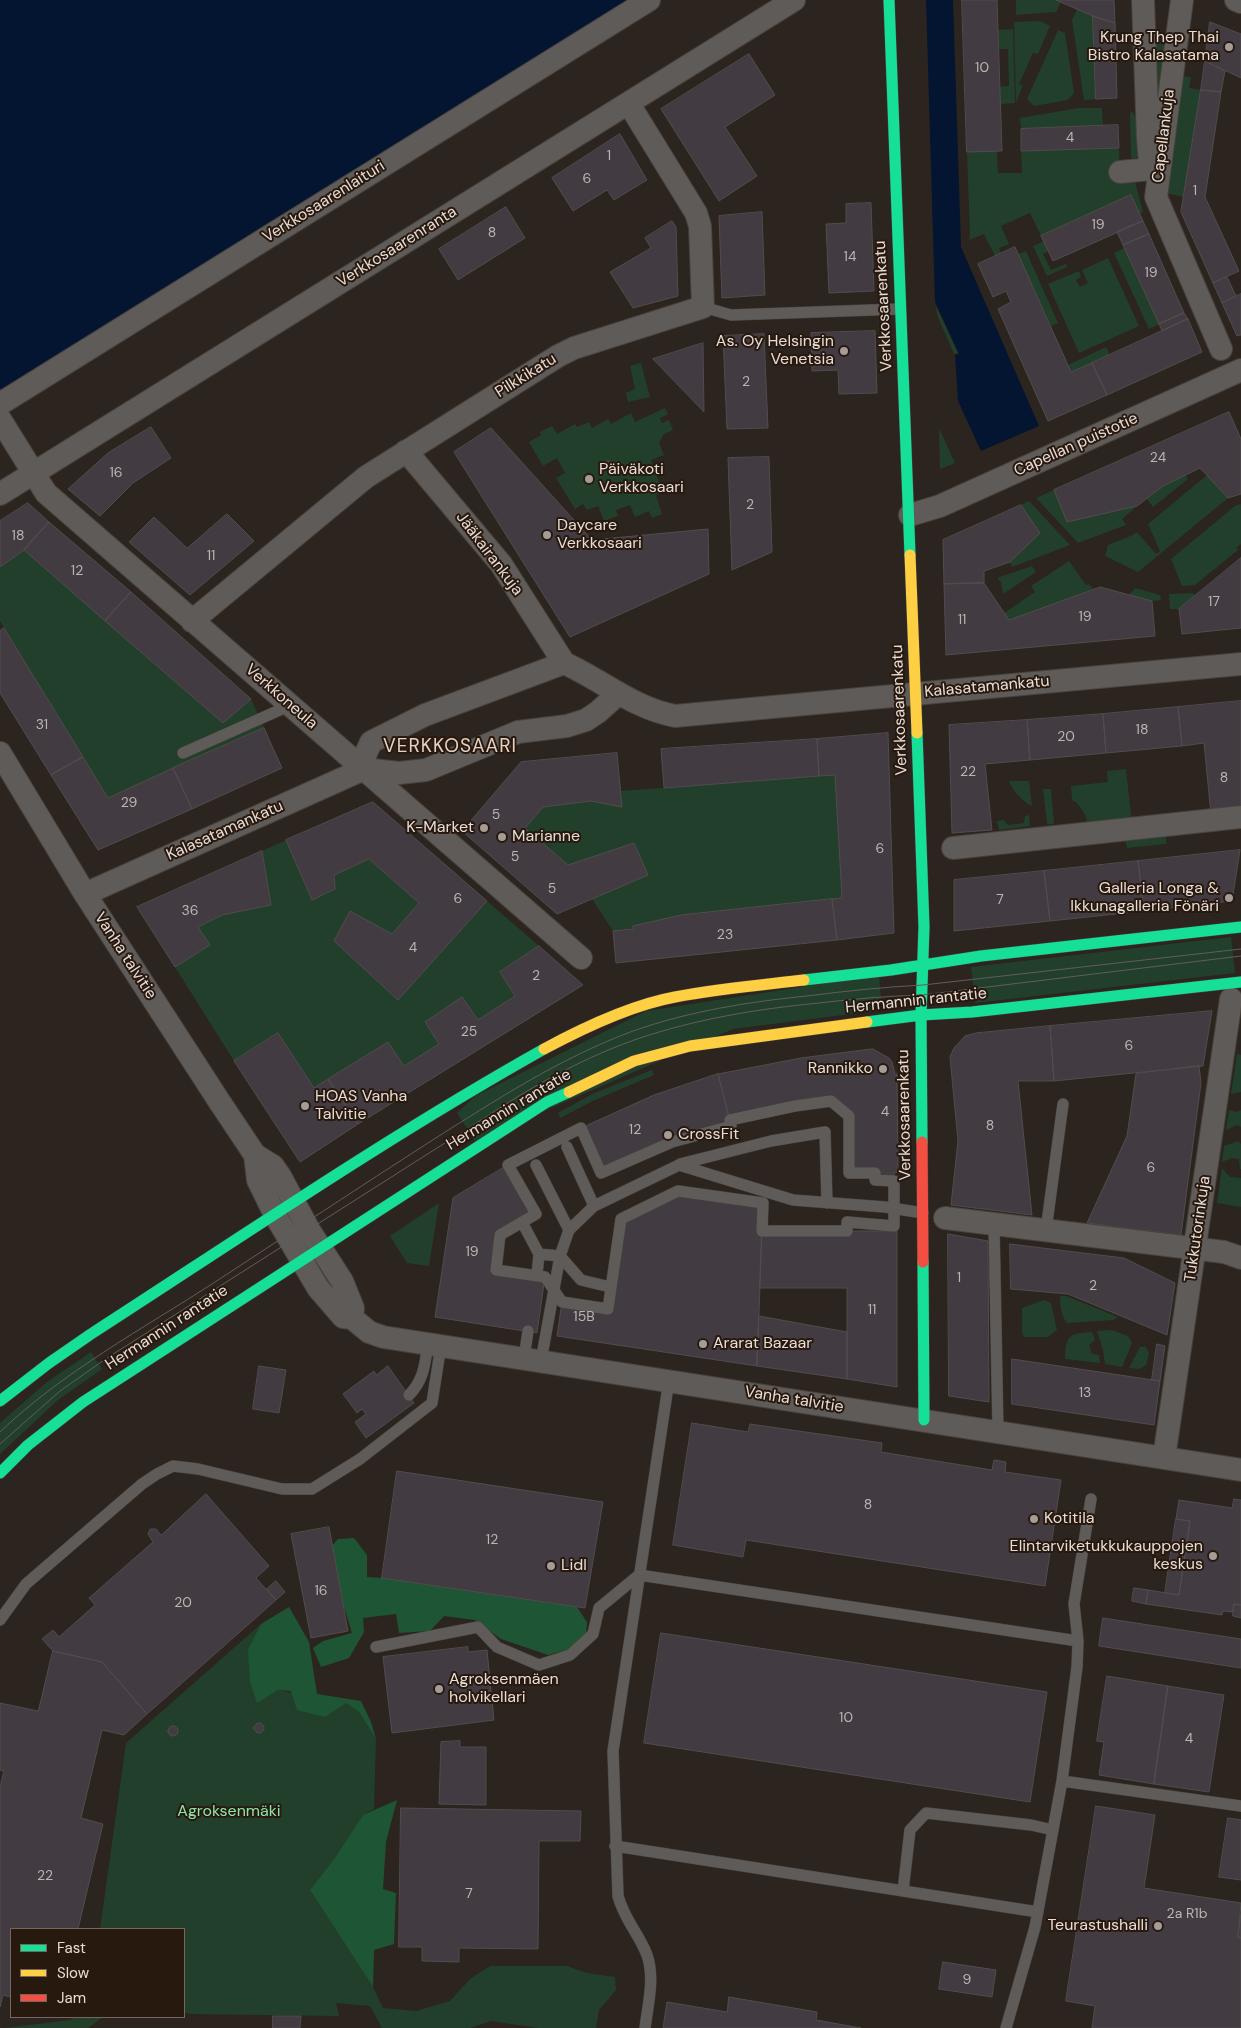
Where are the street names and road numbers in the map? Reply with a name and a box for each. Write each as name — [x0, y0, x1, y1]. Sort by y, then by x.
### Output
street label: Capellankuja — [1149, 88, 1179, 184]
street label: Verkkosaarenlaituri — [259, 157, 389, 247]
street label: Verkkosaarenranta — [333, 202, 461, 292]
street label: Verkkosaarenkatu — [871, 240, 897, 372]
street label: Pilkkikatu — [492, 350, 560, 402]
street label: Capellan puistotie — [1011, 409, 1141, 481]
street label: Jääkairankuja — [451, 508, 527, 600]
street label: Verkkosaarenkatu — [888, 644, 912, 776]
street label: Verkkoneula — [241, 660, 321, 734]
street label: Kalasatamankatu — [924, 672, 1050, 702]
street label: Kalasatamankatu — [164, 797, 286, 865]
street label: Vanha talvitie — [90, 909, 160, 1003]
street label: Hermannin rantatie — [844, 984, 988, 1018]
street label: Verkkosaarenkatu — [894, 1049, 916, 1181]
street label: Hermannin rantatie — [443, 1065, 575, 1155]
street label: Tukkutorinkuja — [1181, 1175, 1215, 1283]
street label: Hermannin rantatie — [102, 1281, 232, 1375]
street label: Vanha talvitie — [743, 1383, 845, 1417]

